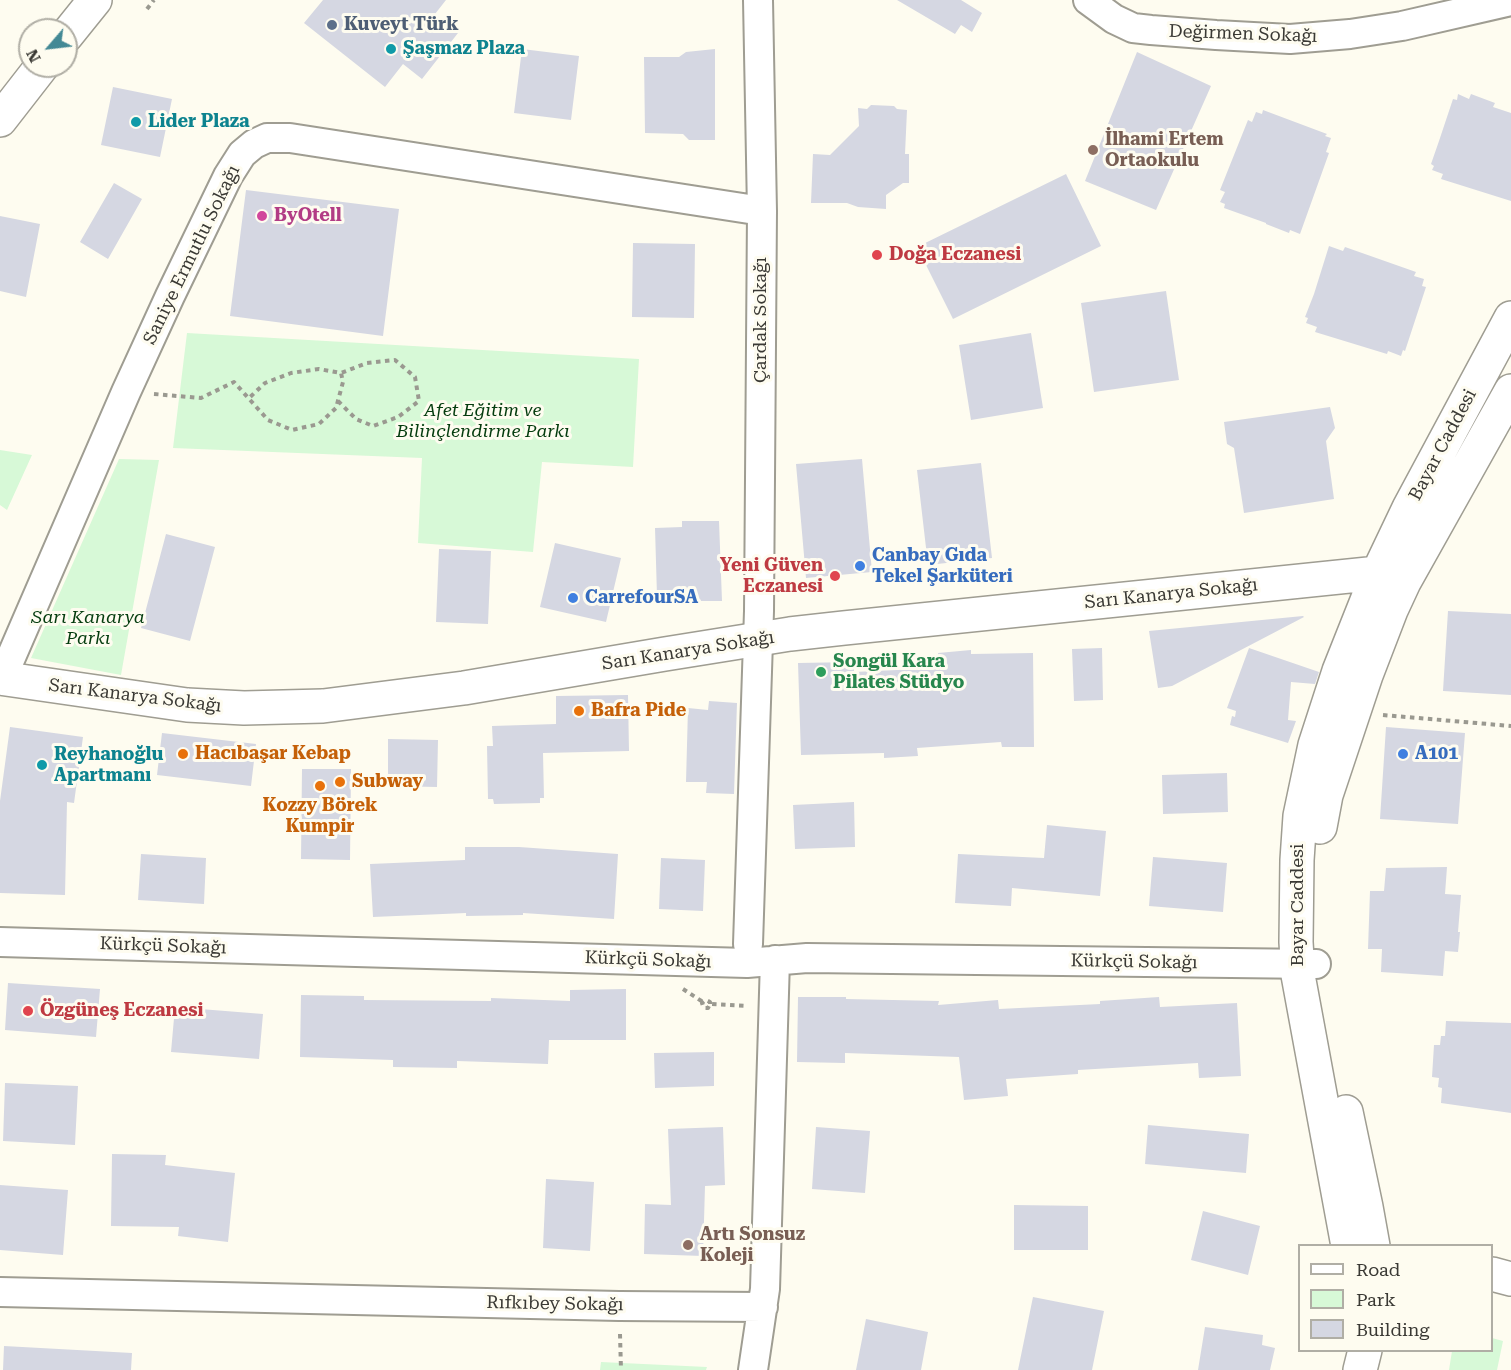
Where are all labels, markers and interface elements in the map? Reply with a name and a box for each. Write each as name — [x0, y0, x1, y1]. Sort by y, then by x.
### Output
place label: Kuveyt Türk — [344, 14, 459, 36]
north arrow — [18, 18, 78, 78]
marker: Kuveyt Türk — [325, 18, 339, 32]
street label: Değirmen Sokağı — [1168, 21, 1318, 47]
place label: Şaşmaz Plaza — [403, 38, 525, 60]
marker: Şaşmaz Plaza — [384, 42, 398, 56]
text: N — [22, 46, 45, 66]
place label: Lider Plaza — [148, 111, 250, 133]
marker: Lider Plaza — [129, 115, 143, 129]
place label: İlhami Ertem Ortaokulu — [1105, 129, 1224, 172]
marker: İlhami Ertem Ortaokulu — [1086, 143, 1100, 157]
street label: Saniye Ermutlu Sokağı — [139, 162, 245, 348]
place label: ByOtell — [274, 205, 342, 227]
marker: ByOtell — [255, 209, 269, 223]
place label: Doğa Eczanesi — [889, 244, 1021, 266]
marker: Doğa Eczanesi — [870, 248, 884, 262]
street label: Çardak Sokağı — [750, 257, 772, 383]
street label: Bayar Caddesi — [1405, 386, 1481, 504]
park label: Afet Eğitim ve Bilinçlendirme Parkı — [396, 400, 570, 442]
place label: Canbay Gıda Tekel Şarküteri — [872, 545, 1013, 588]
place label: Yeni Güven Eczanesi — [720, 555, 823, 598]
marker: Canbay Gıda Tekel Şarküteri — [853, 559, 867, 573]
marker: Yeni Güven Eczanesi — [828, 569, 842, 583]
street label: Sarı Kanarya Sokağı — [1083, 574, 1259, 614]
place label: CarrefourSA — [585, 587, 698, 609]
marker: CarrefourSA — [566, 591, 580, 605]
park label: Sarı Kanarya Parkı — [31, 607, 145, 650]
street label: Sarı Kanarya Sokağı — [600, 627, 776, 675]
place label: Songül Kara Pilates Stüdyo — [833, 651, 964, 694]
marker: Songül Kara Pilates Stüdyo — [814, 665, 828, 679]
street label: Sarı Kanarya Sokağı — [47, 675, 223, 717]
place label: Bafra Pide — [591, 700, 686, 722]
marker: Bafra Pide — [572, 704, 586, 718]
place label: Hacıbaşar Kebap — [195, 743, 351, 765]
place label: A101 — [1415, 743, 1458, 765]
place label: Reyhanoğlu Apartmanı — [54, 744, 163, 786]
marker: Hacıbaşar Kebap — [176, 747, 190, 761]
marker: A101 — [1396, 747, 1410, 761]
marker: Reyhanoğlu Apartmanı — [35, 758, 49, 772]
place label: Subway — [352, 771, 423, 793]
marker: Subway — [333, 775, 347, 789]
marker: Kozzy Börek Kumpir — [313, 779, 327, 793]
place label: Kozzy Börek Kumpir — [263, 795, 377, 838]
street label: Bayar Caddesi — [1287, 844, 1309, 966]
street label: Kürkçü Sokağı — [99, 933, 227, 959]
street label: Kürkçü Sokağı — [584, 947, 712, 973]
street label: Kürkçü Sokağı — [1070, 950, 1198, 974]
place label: Özgüneş Eczanesi — [40, 1000, 204, 1022]
marker: Özgüneş Eczanesi — [21, 1004, 35, 1018]
place label: Artı Sonsuz Koleji — [700, 1224, 805, 1266]
marker: Artı Sonsuz Koleji — [681, 1238, 695, 1252]
legend — [1298, 1244, 1493, 1352]
text: Road — [1356, 1259, 1400, 1280]
text: Park — [1356, 1289, 1396, 1310]
street label: Rıfkıbey Sokağı — [486, 1292, 624, 1316]
text: Building — [1356, 1319, 1430, 1340]

